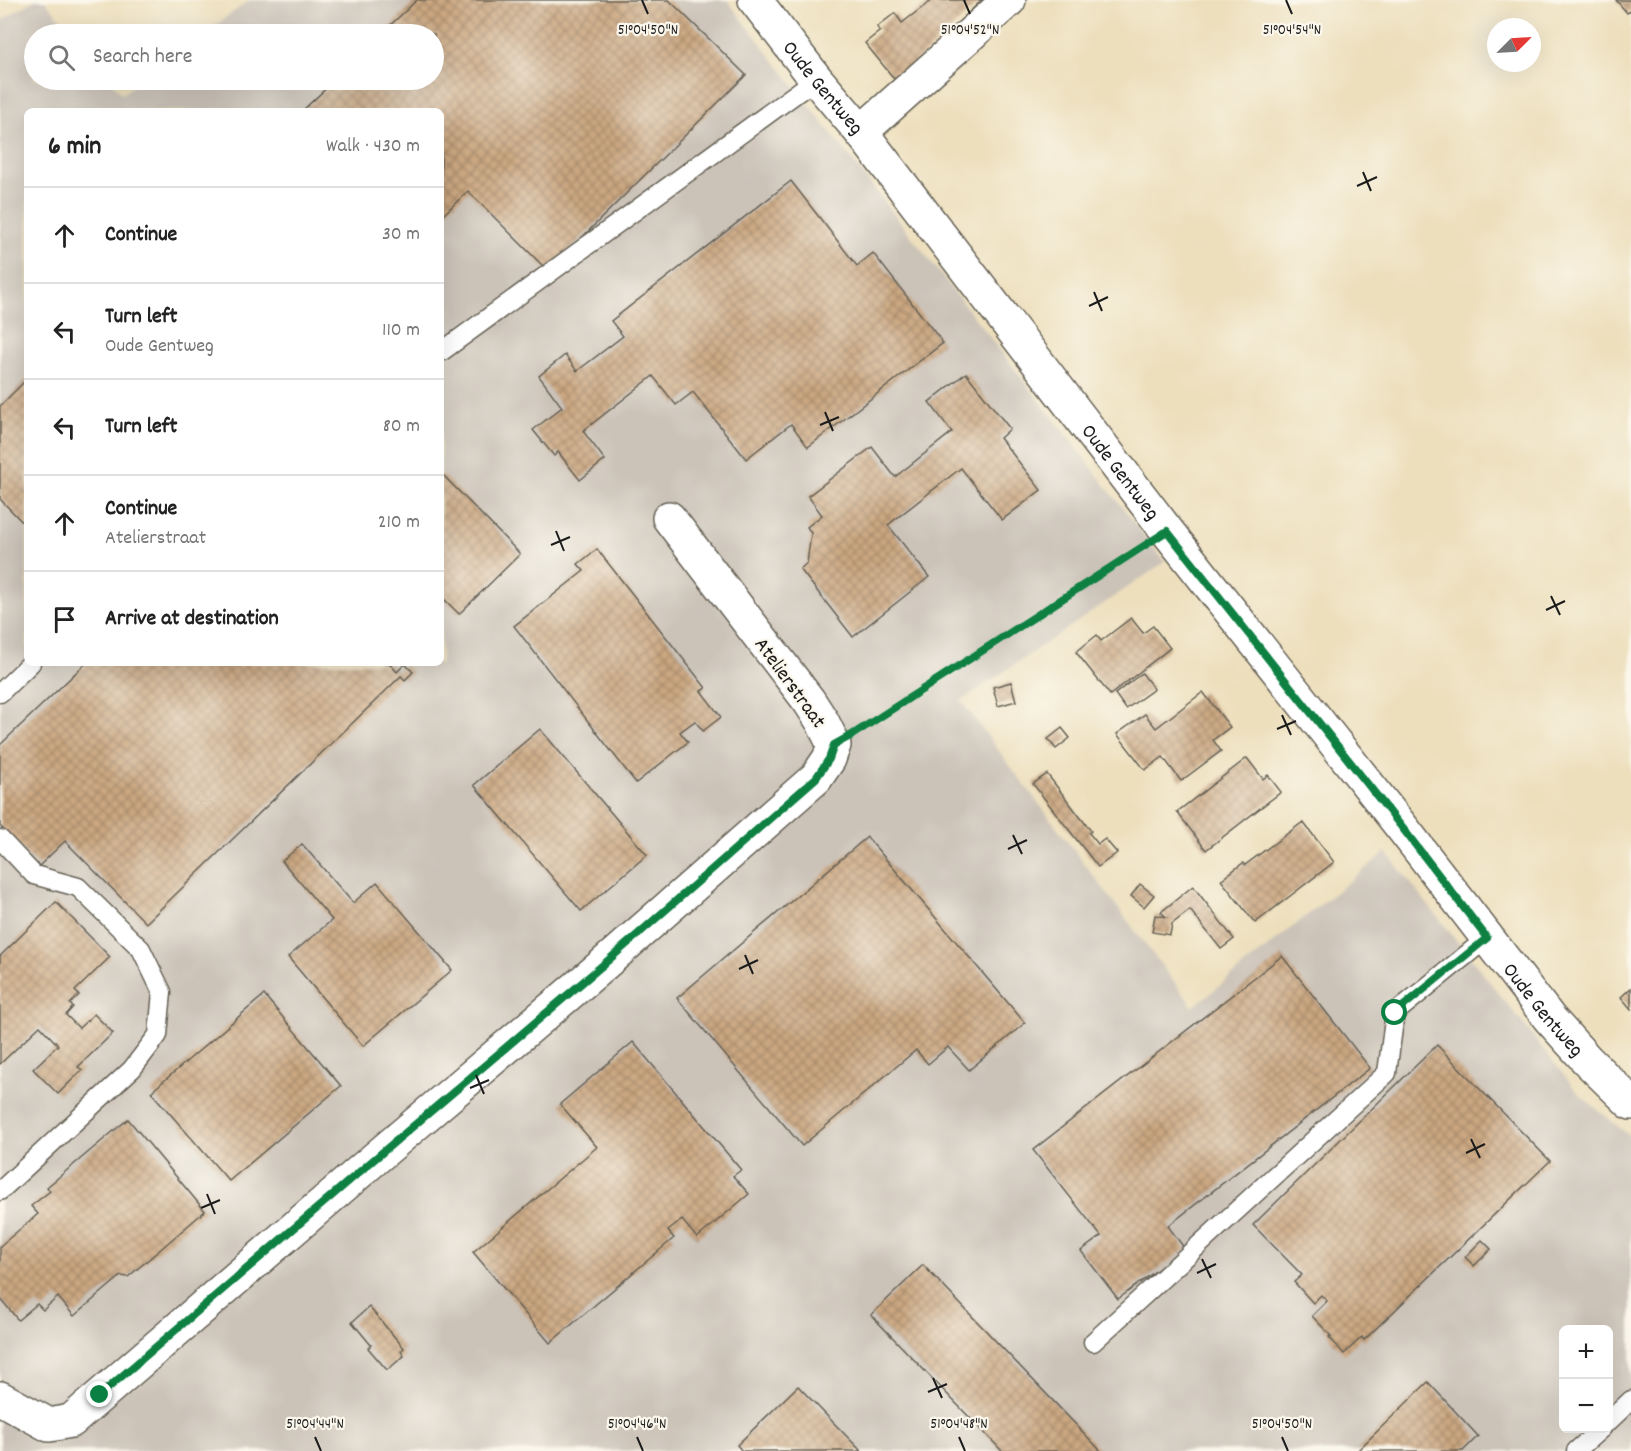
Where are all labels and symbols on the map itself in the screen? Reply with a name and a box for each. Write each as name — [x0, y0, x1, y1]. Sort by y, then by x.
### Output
north arrow — [1487, 18, 1541, 72]
text: 51°04'50"N — [618, 20, 678, 42]
text: 51°04'52"N — [941, 20, 999, 42]
text: 51°04'54"N — [1263, 20, 1321, 42]
street label: Oude Gentweg — [774, 35, 869, 143]
street label: Oude Gentweg — [1072, 419, 1166, 528]
street label: Atelierstraat — [745, 632, 832, 736]
street label: Oude Gentweg — [1494, 957, 1589, 1065]
route start — [1381, 999, 1407, 1025]
route end — [86, 1381, 112, 1407]
text: 51°04'44"N — [286, 1414, 344, 1436]
text: 51°04'46"N — [608, 1414, 666, 1436]
text: 51°04'48"N — [930, 1414, 988, 1436]
text: 51°04'50"N — [1252, 1414, 1312, 1436]

